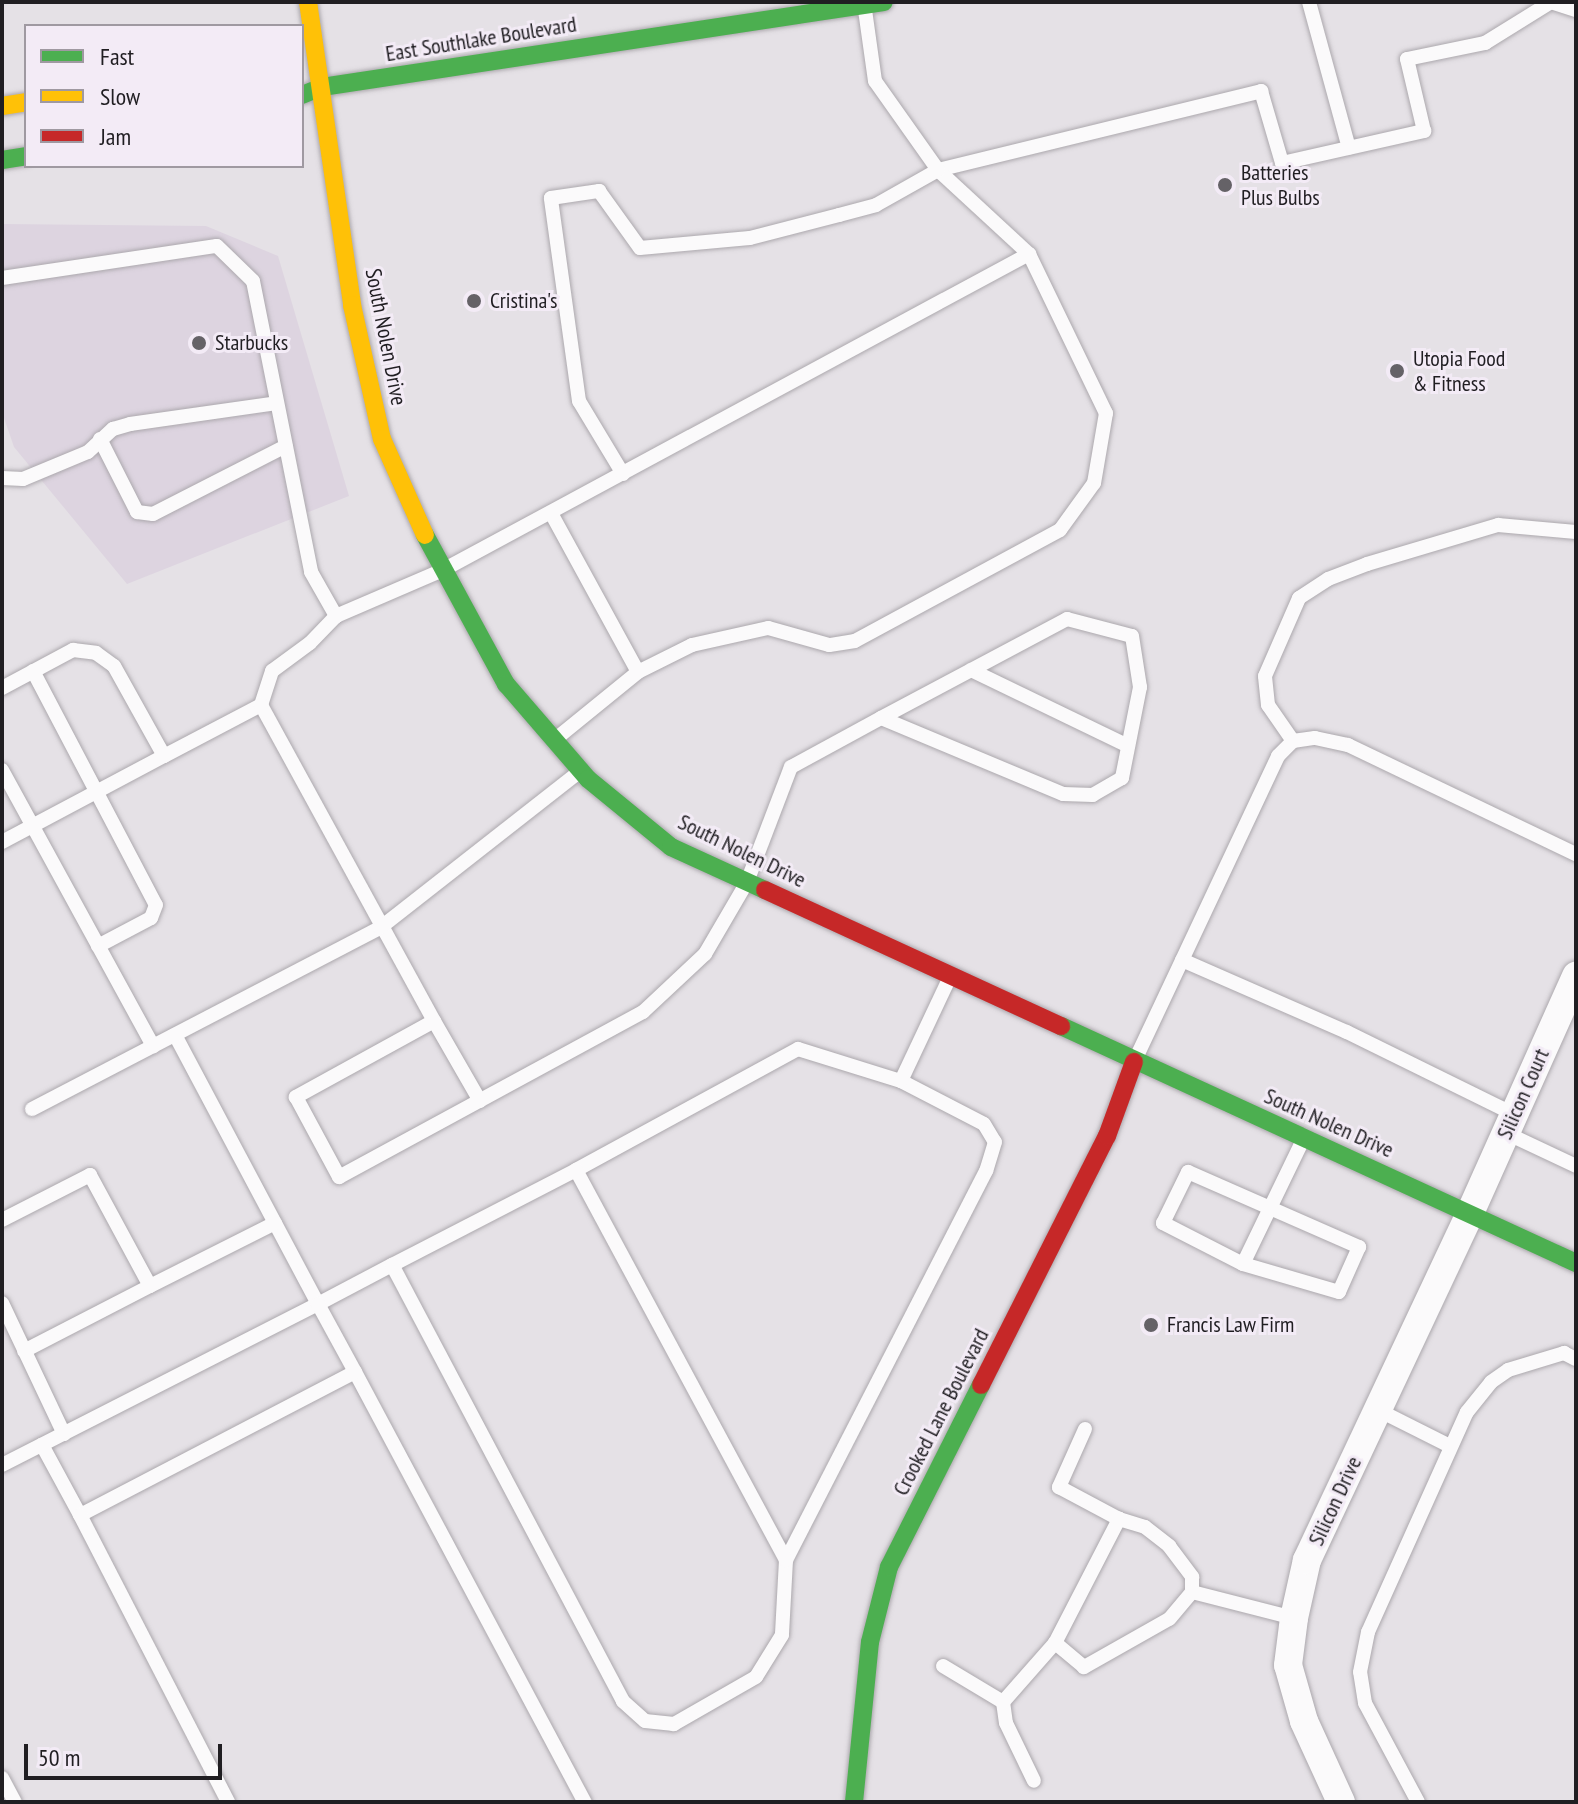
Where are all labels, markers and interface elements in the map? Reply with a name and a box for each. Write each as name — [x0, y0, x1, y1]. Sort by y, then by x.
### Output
street label: East Southlake Boulevard — [384, 11, 578, 67]
legend — [24, 24, 304, 168]
text: Fast — [100, 41, 134, 72]
text: Slow — [100, 81, 140, 112]
text: Jam — [100, 121, 131, 152]
place label: Batteries Plus Bulbs — [1241, 159, 1320, 210]
marker: Batteries Plus Bulbs — [1216, 176, 1234, 194]
street label: South Nolen Drive — [360, 266, 412, 408]
place label: Cristina's — [490, 288, 557, 314]
marker: Cristina's — [465, 292, 483, 310]
place label: Starbucks — [215, 330, 288, 356]
marker: Starbucks — [190, 334, 208, 352]
place label: Utopia Food & Fitness — [1413, 345, 1505, 396]
marker: Utopia Food & Fitness — [1388, 362, 1406, 380]
street label: South Nolen Drive — [674, 809, 810, 893]
street label: Silicon Court — [1491, 1045, 1555, 1143]
street label: South Nolen Drive — [1260, 1083, 1398, 1163]
place label: Francis Law Firm — [1167, 1312, 1295, 1338]
marker: Francis Law Firm — [1142, 1316, 1160, 1334]
street label: Crooked Lane Boulevard — [888, 1324, 994, 1500]
street label: Silicon Drive — [1303, 1452, 1367, 1550]
scale bar — [28, 1728, 226, 1778]
text: 50 m — [38, 1742, 80, 1773]

